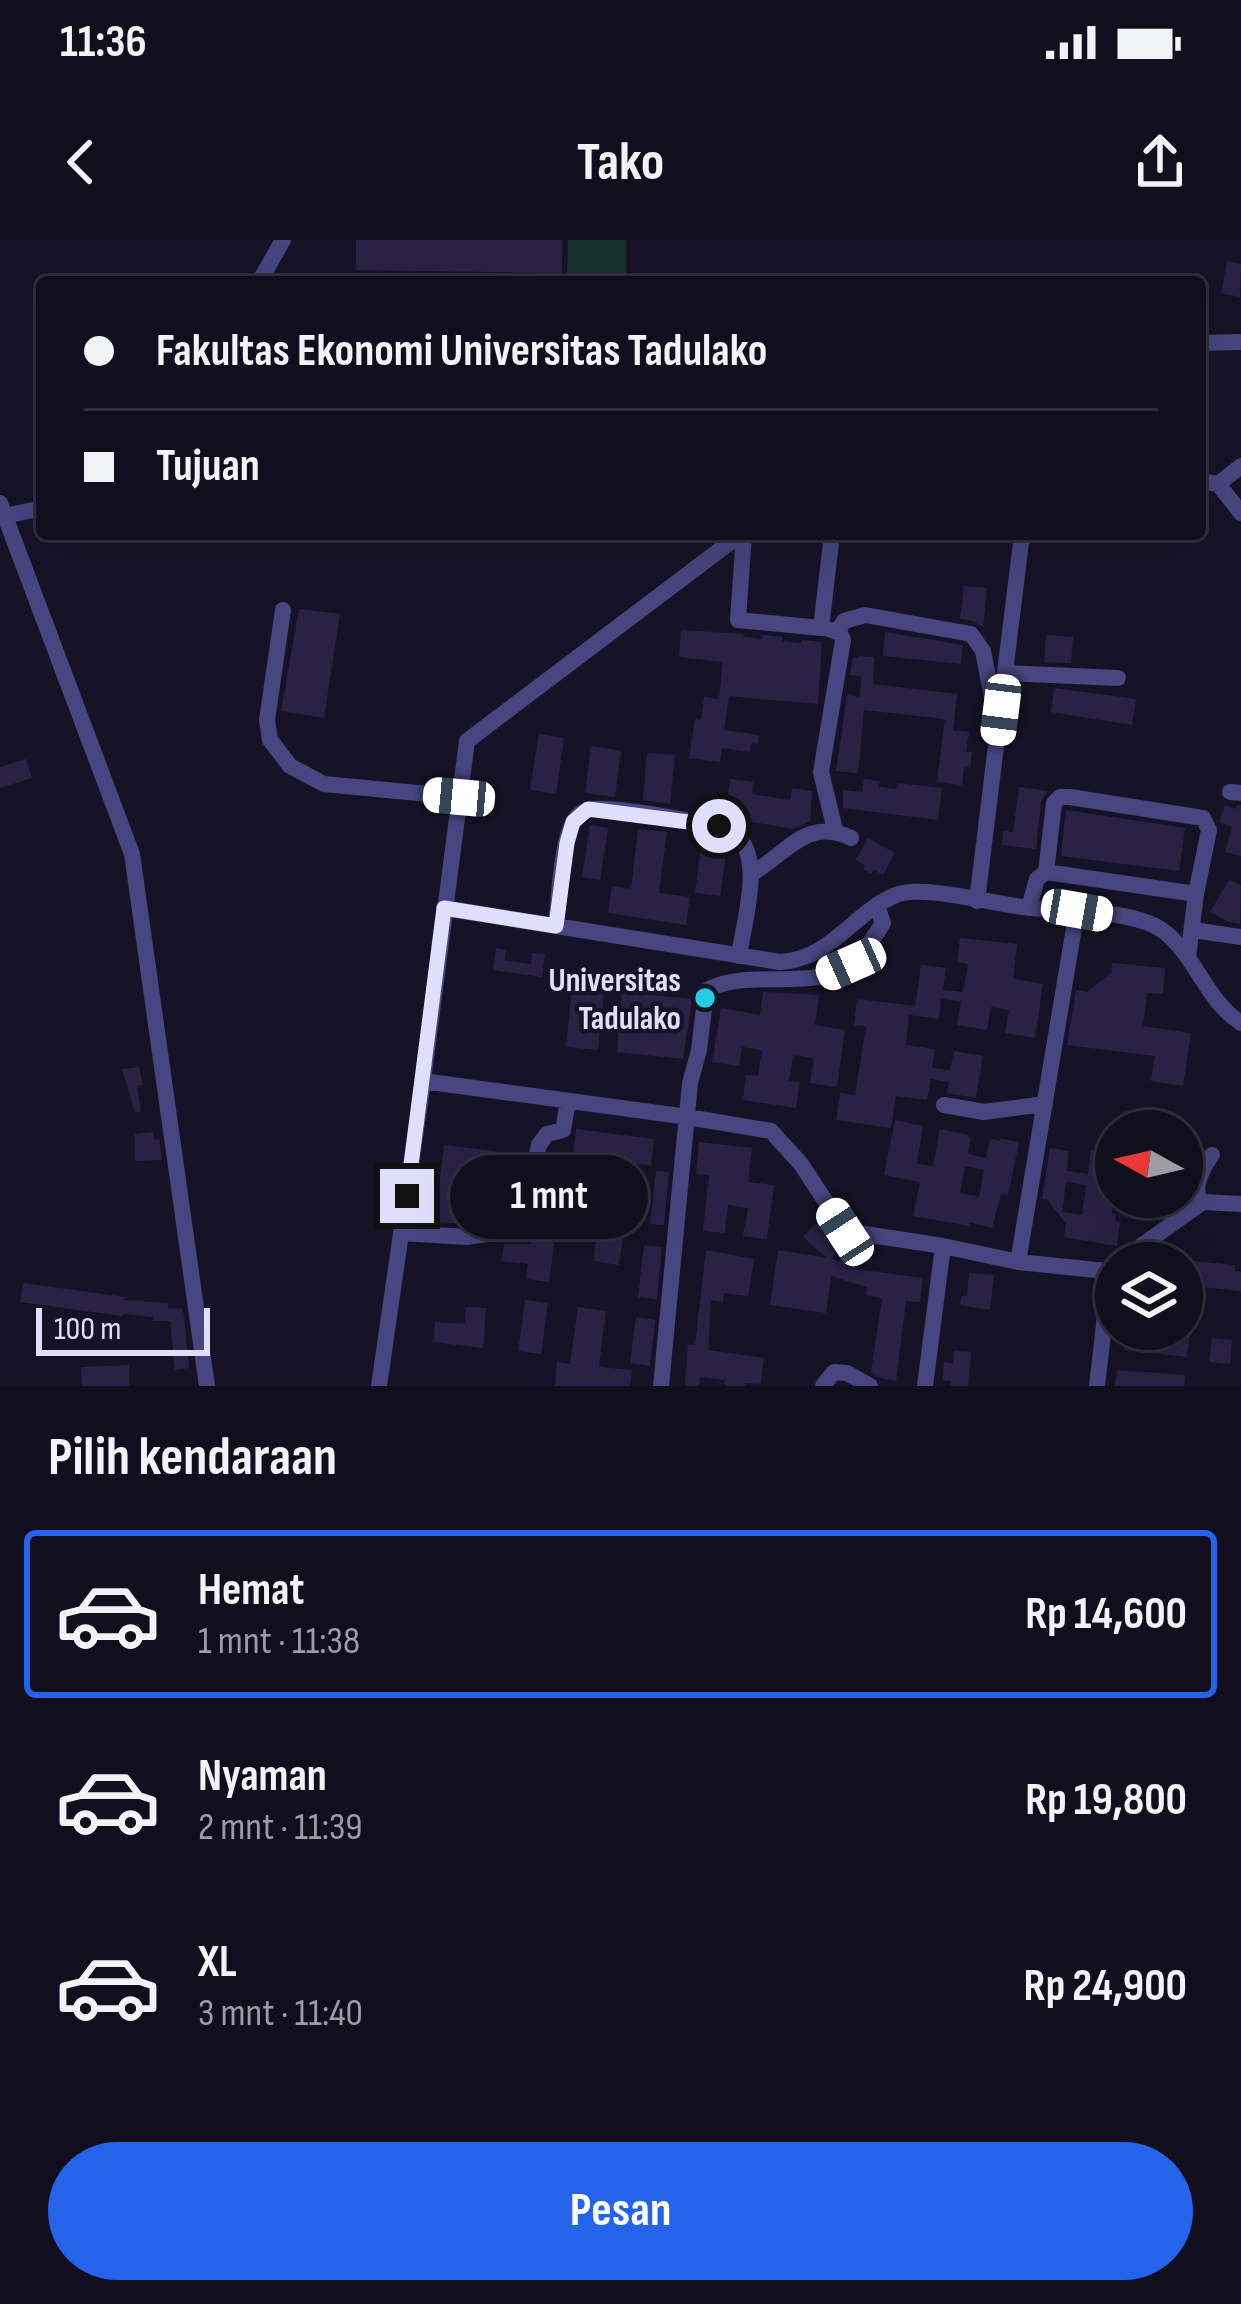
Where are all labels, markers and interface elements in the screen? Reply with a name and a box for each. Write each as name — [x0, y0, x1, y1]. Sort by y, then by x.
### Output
text: 11:36 — [60, 15, 147, 70]
icon: back — [48, 129, 114, 195]
icon: share — [1127, 129, 1193, 195]
text: Tako — [577, 130, 664, 195]
text: Fakultas Ekonomi Universitas Tadulako — [156, 324, 767, 379]
text: Tujuan — [156, 439, 260, 494]
car — [979, 672, 1023, 748]
car — [422, 776, 496, 818]
route start — [692, 799, 746, 853]
car — [1038, 886, 1116, 934]
car — [811, 933, 891, 995]
place label: Universitas Tadulako — [548, 961, 681, 1039]
marker: Universitas Tadulako — [692, 985, 718, 1011]
north arrow — [1095, 1110, 1203, 1218]
map controls — [1095, 1110, 1203, 1350]
callout: 1 mnt — [449, 1154, 647, 1238]
route end — [380, 1169, 434, 1223]
text: 1 mnt — [510, 1173, 588, 1220]
car — [810, 1192, 880, 1272]
button: layers — [1095, 1242, 1203, 1350]
scale bar — [36, 1302, 210, 1355]
text: 100 m — [54, 1309, 121, 1349]
text: Pilih kendaraan — [48, 1425, 337, 1490]
icon: car — [54, 1560, 162, 1668]
text: Hemat — [198, 1563, 304, 1618]
text: Rp 14,600 — [1025, 1587, 1187, 1642]
text: 1 mnt · 11:38 — [198, 1618, 360, 1665]
icon: car — [54, 1746, 162, 1854]
text: Nyaman — [198, 1749, 327, 1804]
text: Rp 19,800 — [1025, 1773, 1187, 1828]
text: 2 mnt · 11:39 — [198, 1804, 363, 1851]
icon: car — [54, 1932, 162, 2040]
text: XL — [198, 1935, 237, 1990]
text: Rp 24,900 — [1024, 1959, 1187, 2014]
text: 3 mnt · 11:40 — [198, 1990, 363, 2037]
button: Pesan — [48, 2142, 1193, 2280]

